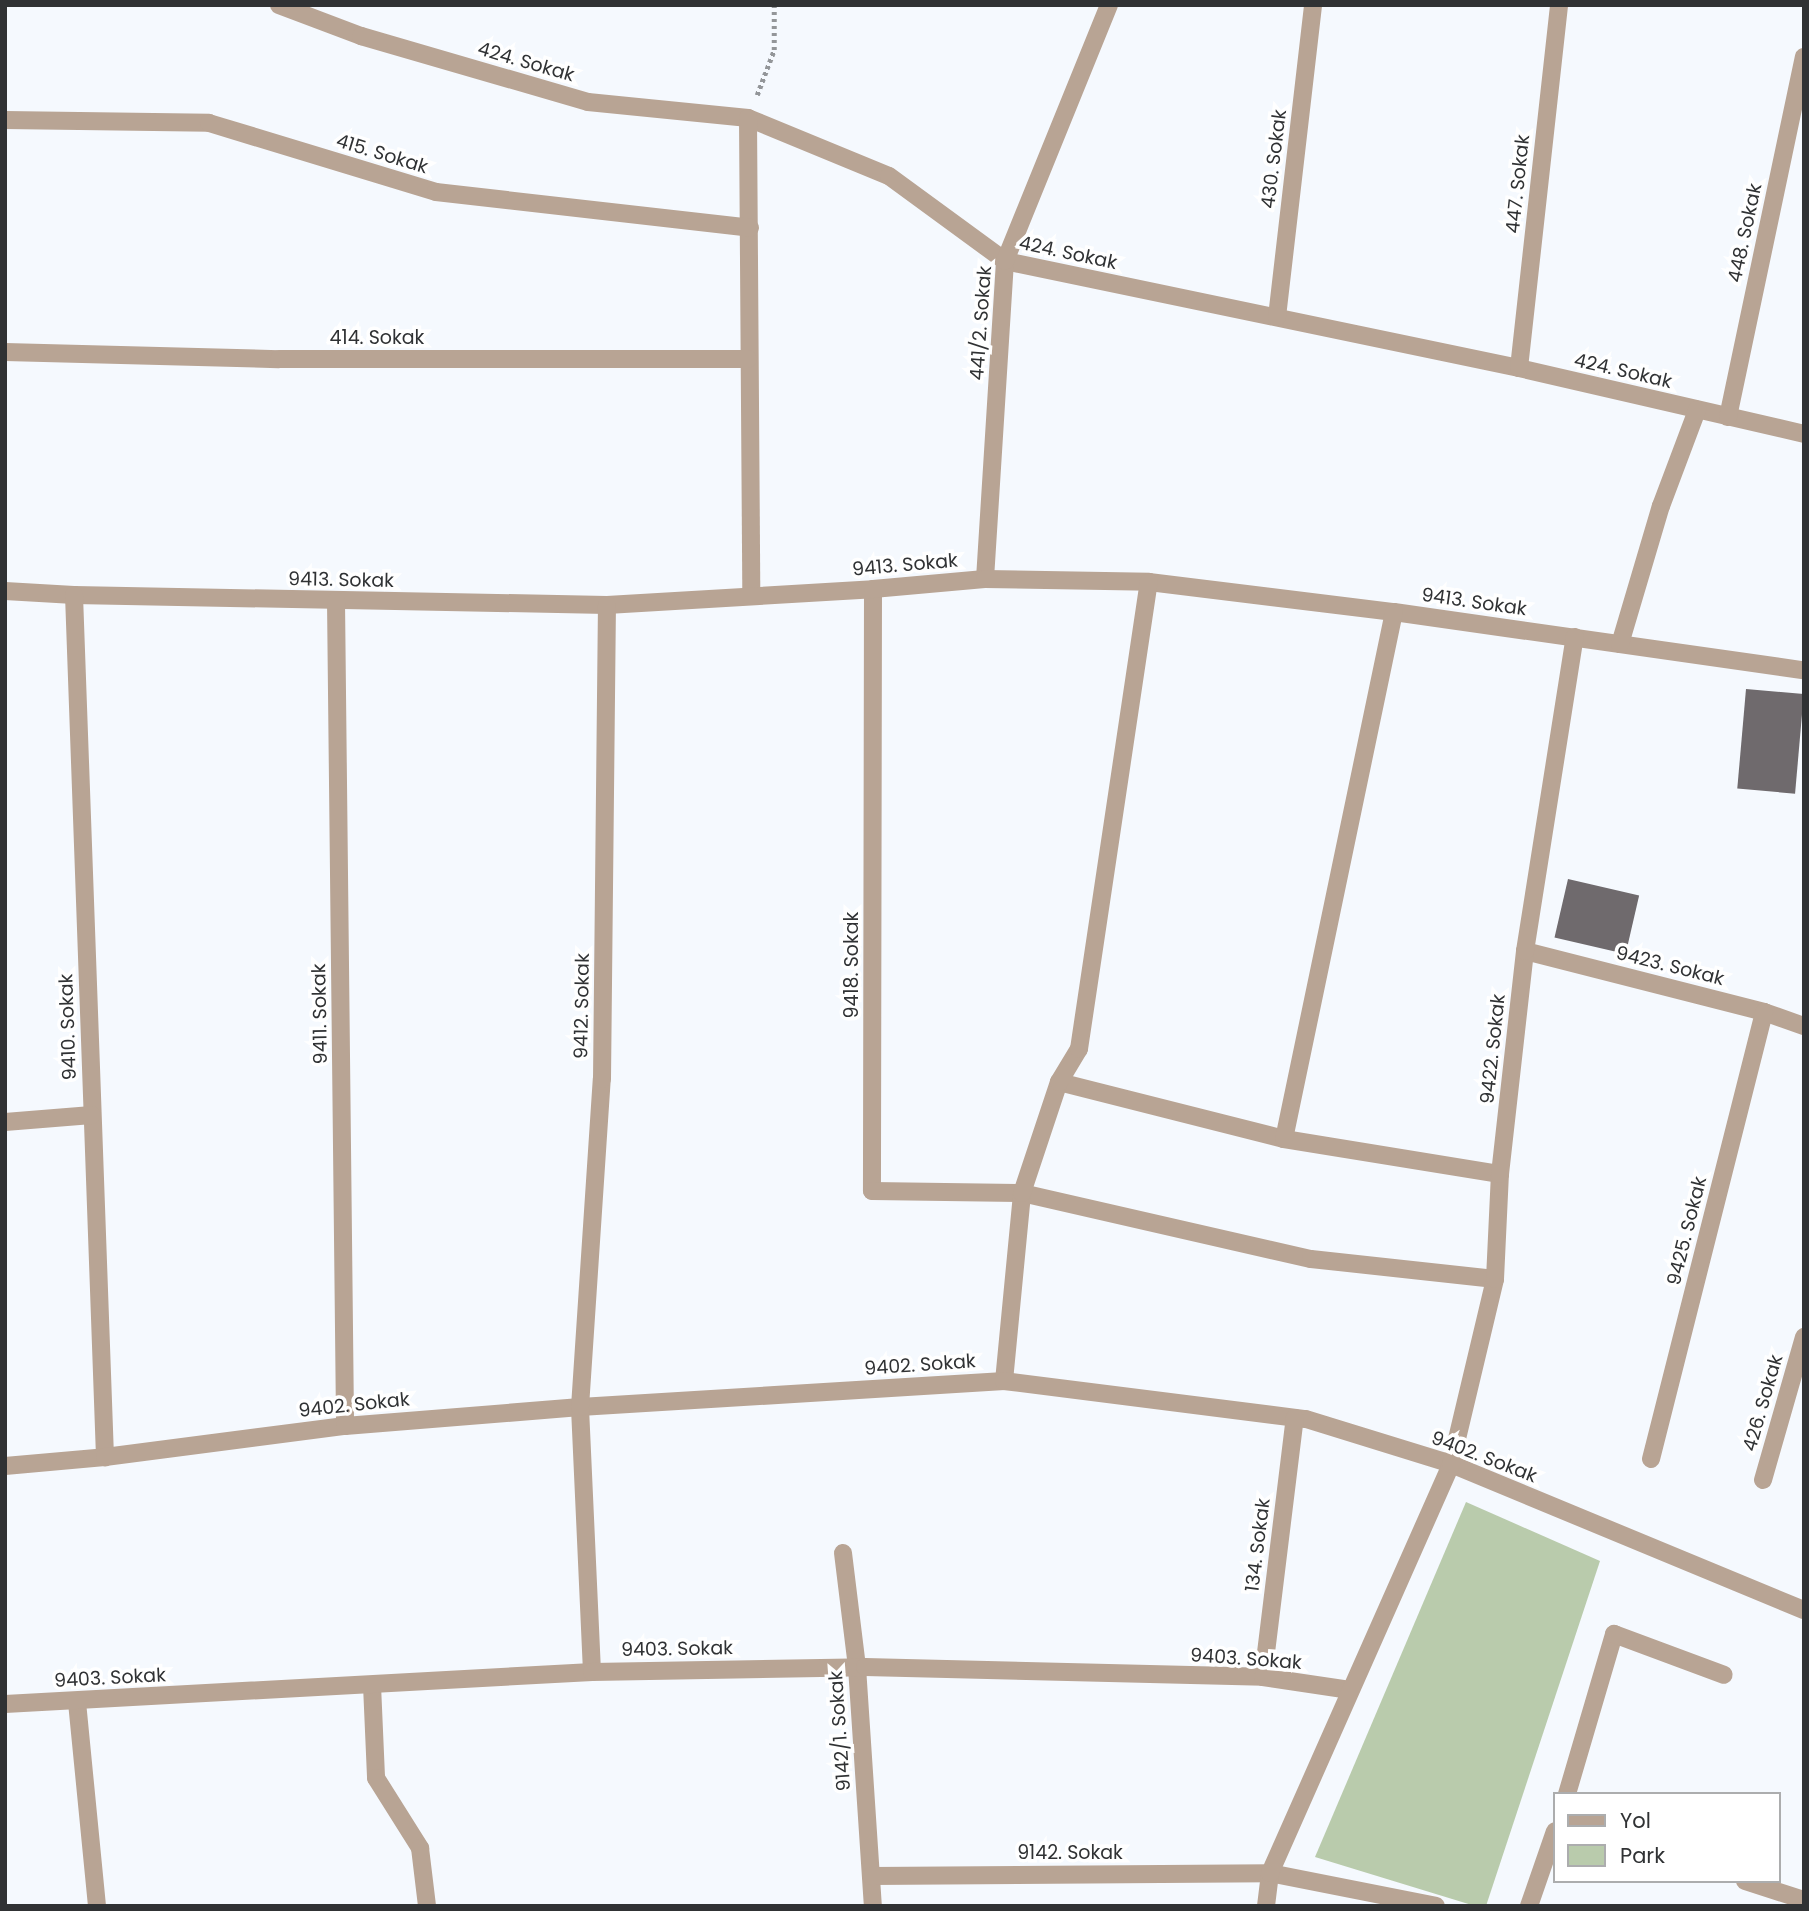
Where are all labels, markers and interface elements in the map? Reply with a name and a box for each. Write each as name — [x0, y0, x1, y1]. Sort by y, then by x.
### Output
street label: 424. Sokak — [475, 37, 577, 87]
street label: 430. Sokak — [1257, 108, 1291, 210]
street label: 415. Sokak — [333, 129, 431, 179]
street label: 447. Sokak — [1501, 134, 1535, 234]
street label: 448. Sokak — [1723, 181, 1767, 285]
street label: 424. Sokak — [1017, 231, 1119, 275]
street label: 441/2. Sokak — [966, 265, 996, 381]
street label: 414. Sokak — [330, 327, 424, 349]
street label: 424. Sokak — [1572, 349, 1674, 393]
street label: 9413. Sokak — [851, 549, 959, 581]
street label: 9413. Sokak — [288, 568, 394, 592]
street label: 9413. Sokak — [1420, 583, 1528, 621]
street label: 9418. Sokak — [841, 912, 863, 1018]
street label: 9423. Sokak — [1613, 942, 1727, 990]
street label: 9412. Sokak — [570, 953, 594, 1059]
street label: 9411. Sokak — [308, 963, 332, 1065]
street label: 9410. Sokak — [55, 973, 81, 1081]
street label: 9422. Sokak — [1476, 993, 1510, 1105]
street label: 9425. Sokak — [1662, 1174, 1712, 1288]
street label: 9402. Sokak — [864, 1350, 976, 1380]
street label: 426. Sokak — [1738, 1352, 1788, 1454]
street label: 9402. Sokak — [297, 1388, 411, 1422]
street label: 9402. Sokak — [1428, 1426, 1540, 1488]
street label: 134. Sokak — [1241, 1497, 1275, 1593]
street label: 9403. Sokak — [621, 1637, 733, 1661]
street label: 9403. Sokak — [1189, 1644, 1303, 1674]
street label: 9403. Sokak — [54, 1664, 166, 1692]
street label: 9142/1. Sokak — [824, 1670, 856, 1792]
legend — [1554, 1792, 1781, 1883]
text: Yol — [1620, 1806, 1651, 1835]
text: Park — [1620, 1841, 1665, 1870]
street label: 9142. Sokak — [1017, 1842, 1123, 1864]

